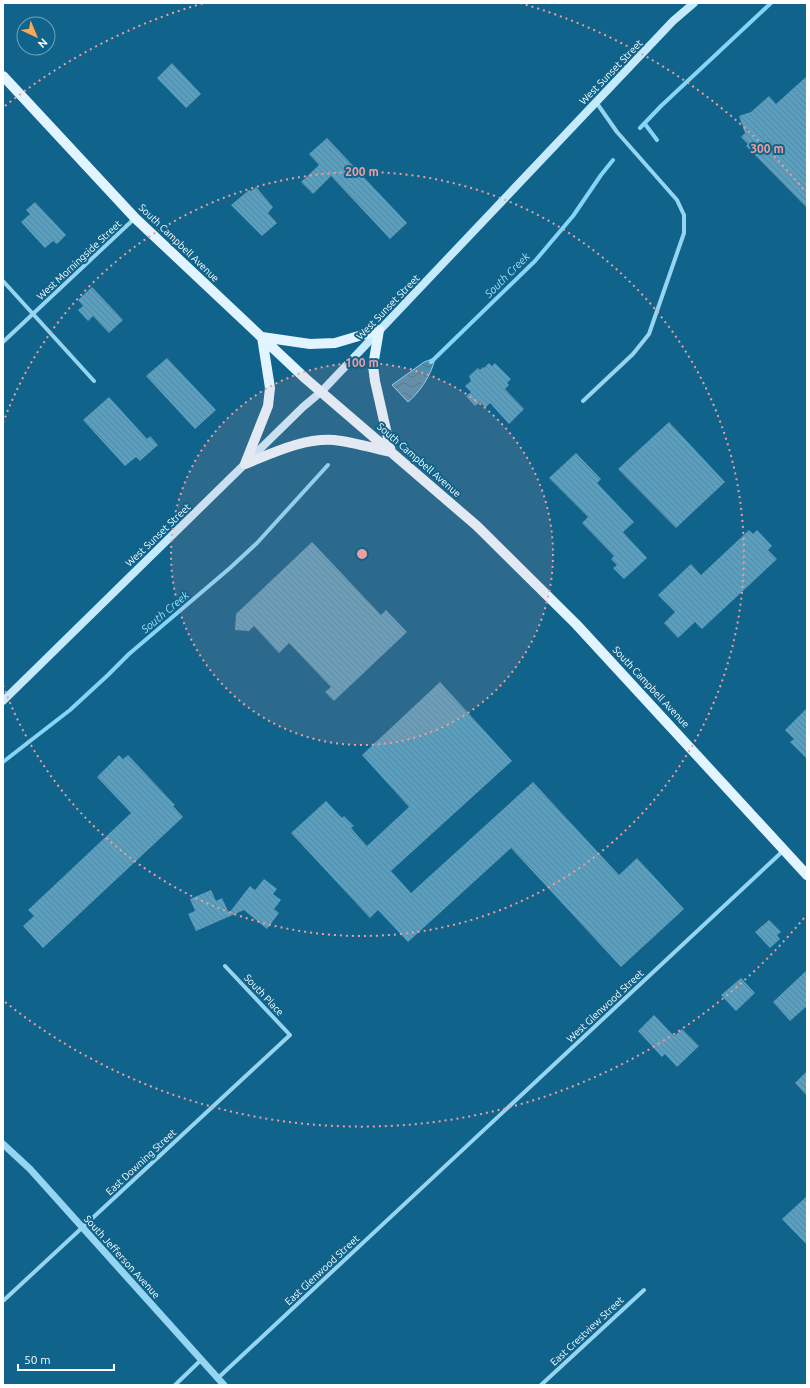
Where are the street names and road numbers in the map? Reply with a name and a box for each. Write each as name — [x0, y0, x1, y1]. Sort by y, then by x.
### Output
street label: West Sunset Street — [577, 37, 645, 107]
street label: South Campbell Avenue — [137, 202, 221, 284]
street label: West Morningside Street — [34, 218, 124, 302]
street label: West Sunset Street — [354, 272, 422, 342]
street label: South Campbell Avenue — [375, 421, 463, 499]
street label: West Sunset Street — [123, 501, 193, 569]
street label: South Campbell Avenue — [610, 644, 692, 730]
street label: West Glenwood Street — [564, 967, 646, 1045]
street label: South Place — [242, 972, 286, 1018]
street label: East Downing Street — [104, 1127, 178, 1197]
street label: South Jefferson Avenue — [82, 1213, 162, 1301]
street label: East Glenwood Street — [283, 1233, 361, 1307]
street label: East Crestview Street — [548, 1294, 626, 1368]

